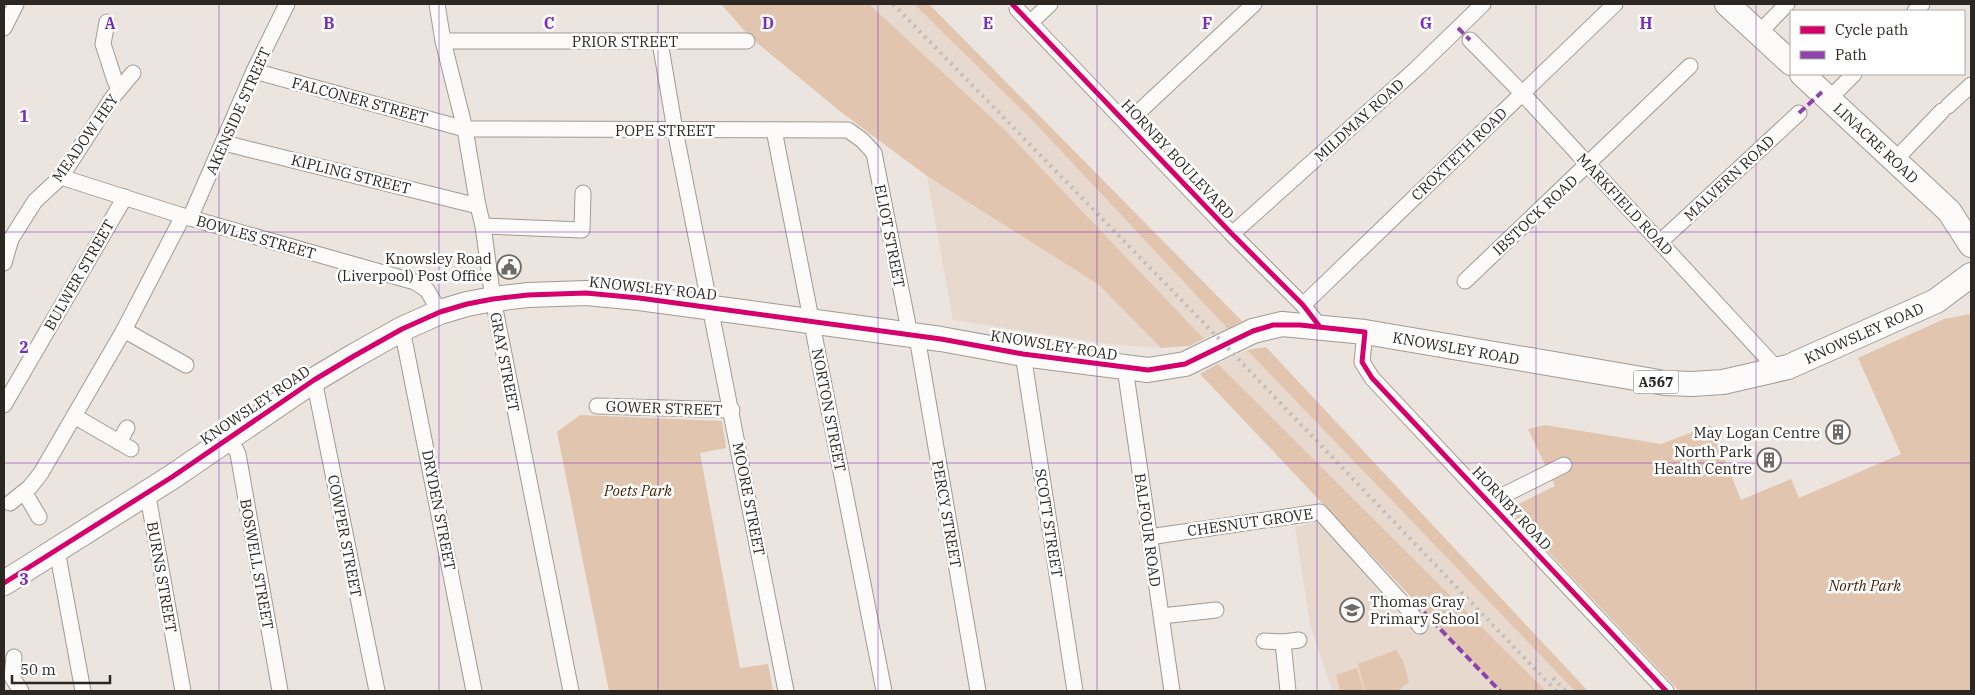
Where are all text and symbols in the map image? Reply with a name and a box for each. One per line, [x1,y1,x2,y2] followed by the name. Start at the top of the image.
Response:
[1790,10,1965,75] legend
[104,13,116,33] text: A
[323,13,335,33] text: B
[544,13,554,33] text: C
[762,13,774,33] text: D
[983,13,993,33] text: E
[1202,13,1212,33] text: F
[1420,13,1432,33] text: G
[1640,13,1653,33] text: H
[1835,20,1908,39] text: Cycle path
[572,32,678,51] street label: PRIOR STREET
[201,44,275,178] street label: AKENSIDE STREET
[1835,45,1867,64] text: Path
[290,73,430,127] street label: FALCONER STREET
[1310,75,1408,165] street label: MILDMAY ROAD
[48,90,123,186] street label: MEADOW HEY
[1117,95,1239,223] street label: HORNBY BOULEVARD
[1829,99,1923,187] street label: LINACRE ROAD
[1407,103,1511,205] street label: CROXTETH ROAD
[19,106,29,126] text: 1
[615,121,715,140] street label: POPE STREET
[1680,131,1778,225] street label: MALVERN ROAD
[1573,149,1677,259] street label: MARKFIELD ROAD
[289,150,413,198] street label: KIPLING STREET
[1489,171,1581,259] street label: IBSTOCK ROAD
[871,183,909,290] street label: ELIOT STREET
[194,211,318,263] street label: BOWLES STREET
[40,216,118,334] street label: BULWER STREET
[337,249,492,285] place label: Knowsley Road (Liverpool) Post Office
[496,254,522,280] public building icon: Knowsley Road (Liverpool) Post Office
[588,272,718,304] street label: KNOWSLEY ROAD
[1801,298,1927,368] street label: KNOWSLEY ROAD
[486,311,524,414] street label: GRAY STREET
[989,326,1119,364] street label: KNOWSLEY ROAD
[1391,327,1521,369] street label: KNOWSLEY ROAD
[19,337,29,357] text: 2
[808,347,850,473] street label: NORTON STREET
[196,361,314,449] street label: KNOWSLEY ROAD
[1634,371,1678,394] road number: A567
[605,396,723,420] street label: GOWER STREET
[1825,419,1851,445] building icon: May Logan Centre
[1693,423,1820,442] place label: May Logan Centre
[729,441,769,558] street label: MOORE STREET
[1654,442,1752,478] place label: North Park Health Centre
[1756,447,1782,473] building icon: North Park Health Centre
[418,448,460,572] street label: DRYDEN STREET
[928,459,966,570] street label: PERCY STREET
[1468,462,1556,554] street label: HORNBY ROAD
[1031,467,1067,579] street label: SCOTT STREET
[1131,472,1165,588] street label: BALFOUR ROAD
[324,473,366,599] street label: COWPER STREET
[603,481,672,500] park label: Poets Park
[236,497,278,631] street label: BOSWELL STREET
[1186,504,1314,540] street label: CHESNUT GROVE
[143,520,181,634] street label: BURNS STREET
[19,569,29,589] text: 3
[1828,576,1901,595] park label: North Park
[1370,592,1479,628] place label: Thomas Gray Primary School
[1339,597,1365,623] school or university icon: Thomas Gray Primary School
[12,652,110,684] scale bar
[20,660,56,679] text: 50 m

